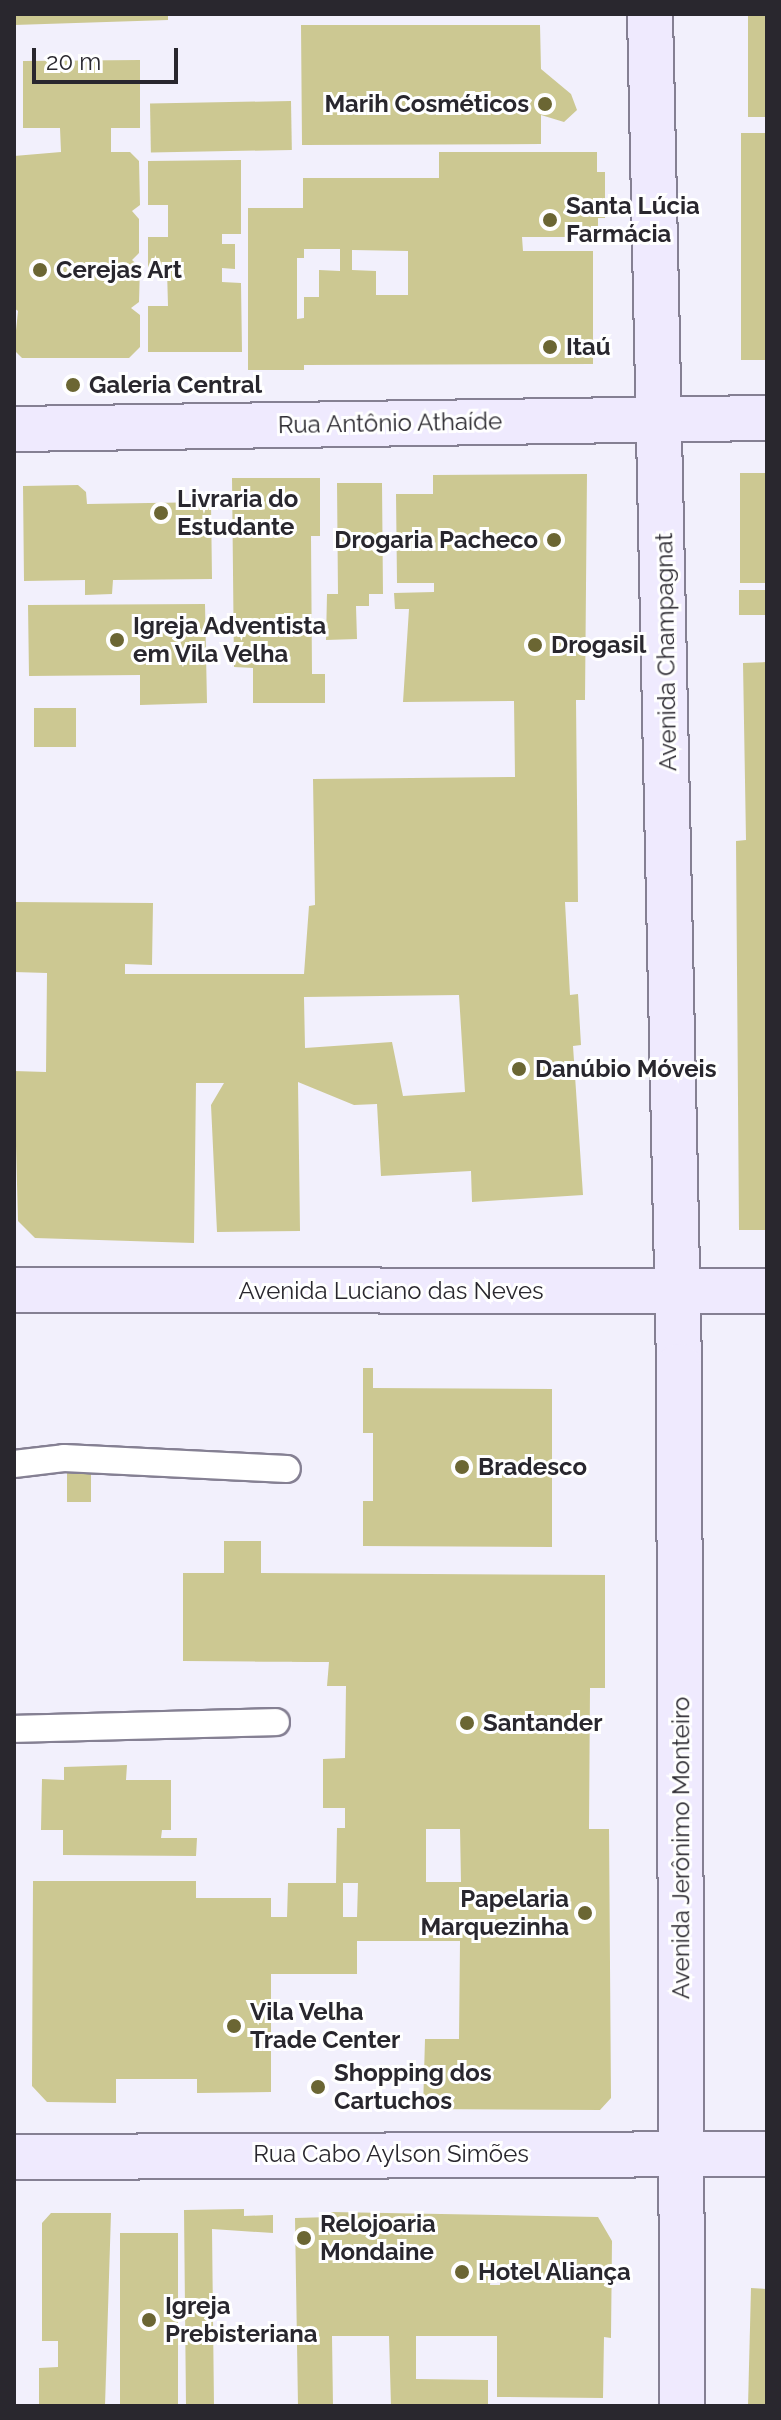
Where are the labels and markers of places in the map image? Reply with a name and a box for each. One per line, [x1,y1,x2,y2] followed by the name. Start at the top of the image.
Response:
[324,90,529,118] place label: Marih Cosméticos
[536,95,554,113] marker: Marih Cosméticos
[566,192,700,248] place label: Santa Lúcia Farmácia
[541,211,559,229] marker: Santa Lúcia Farmácia
[56,256,183,284] place label: Cerejas Art
[31,261,49,279] marker: Cerejas Art
[566,333,611,361] place label: Itaú
[541,338,559,356] marker: Itaú
[89,371,262,399] place label: Galeria Central
[64,376,82,394] marker: Galeria Central
[177,485,298,541] place label: Livraria do Estudante
[152,504,170,522] marker: Livraria do Estudante
[334,526,538,554] place label: Drogaria Pacheco
[545,531,563,549] marker: Drogaria Pacheco
[133,612,327,668] place label: Igreja Adventista em Vila Velha
[108,631,126,649] marker: Igreja Adventista em Vila Velha
[551,631,646,659] place label: Drogasil
[526,636,544,654] marker: Drogasil
[535,1055,717,1083] place label: Danúbio Móveis
[510,1060,528,1078] marker: Danúbio Móveis
[478,1453,587,1481] place label: Bradesco
[453,1458,471,1476] marker: Bradesco
[483,1709,602,1737] place label: Santander
[458,1714,476,1732] marker: Santander
[420,1885,569,1941] place label: Papelaria Marquezinha
[576,1904,594,1922] marker: Papelaria Marquezinha
[250,1998,400,2054] place label: Vila Velha Trade Center
[225,2017,243,2035] marker: Vila Velha Trade Center
[334,2059,492,2115] place label: Shopping dos Cartuchos
[309,2078,327,2096] marker: Shopping dos Cartuchos
[320,2210,436,2266] place label: Relojoaria Mondaine
[295,2229,313,2247] marker: Relojoaria Mondaine
[478,2258,632,2286] place label: Hotel Aliança
[453,2263,471,2281] marker: Hotel Aliança
[165,2292,317,2348] place label: Igreja Prebisteriana
[140,2311,158,2329] marker: Igreja Prebisteriana

